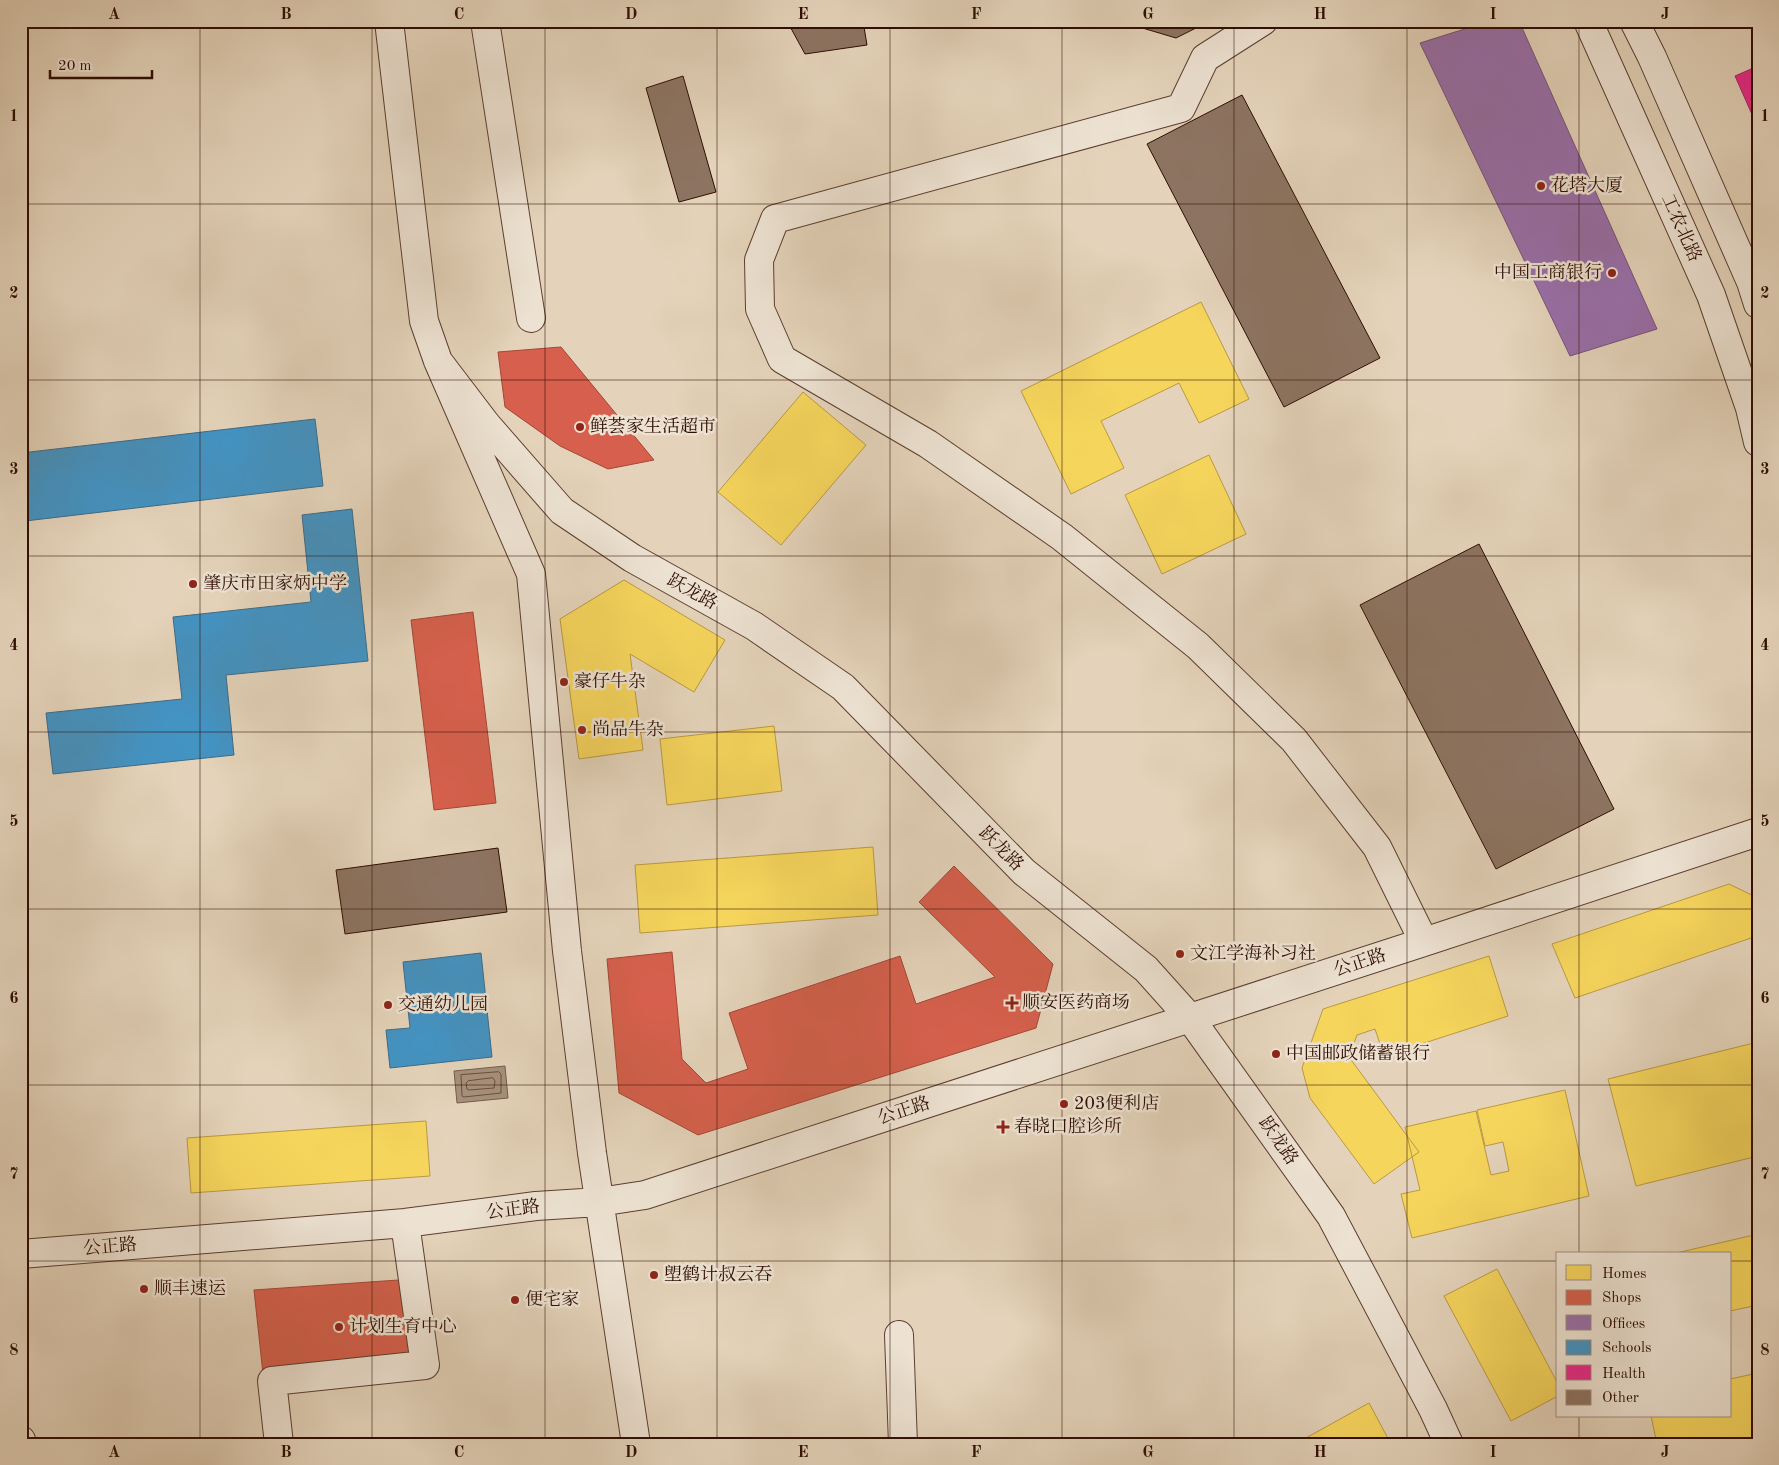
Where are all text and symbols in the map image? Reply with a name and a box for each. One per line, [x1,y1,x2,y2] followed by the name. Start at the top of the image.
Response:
[108,7,120,23] text: A
[280,7,292,23] text: B
[454,7,464,23] text: C
[625,7,637,23] text: D
[797,7,809,23] text: E
[971,7,982,23] text: F
[1142,7,1154,23] text: G
[1313,7,1327,23] text: H
[1489,7,1497,23] text: I
[1661,7,1670,23] text: J
[50,48,152,80] scale bar
[58,59,92,74] text: 20 m
[9,109,19,125] text: 1
[1760,109,1770,125] text: 1
[1551,175,1623,195] place label: 花塔大厦
[1535,180,1547,192] marker: 花塔大厦
[1658,191,1706,265] street label: 工农北路
[1494,262,1602,282] place label: 中国工商银行
[1606,267,1618,279] marker: 中国工商银行
[9,286,19,302] text: 2
[1760,286,1770,302] text: 2
[590,416,716,436] place label: 鲜荟家生活超市
[574,421,586,433] marker: 鲜荟家生活超市
[9,462,19,478] text: 3
[1760,462,1770,478] text: 3
[664,569,721,613] street label: 跃龙路
[203,573,347,593] place label: 肇庆市田家炳中学
[187,578,199,590] marker: 肇庆市田家炳中学
[9,638,19,654] text: 4
[1760,638,1770,654] text: 4
[574,671,646,691] place label: 豪仔牛杂
[558,676,570,688] marker: 豪仔牛杂
[592,719,664,739] place label: 尚品牛杂
[576,724,588,736] marker: 尚品牛杂
[9,814,19,830] text: 5
[1760,814,1770,830] text: 5
[976,822,1028,874] street label: 跃龙路
[1190,943,1316,963] place label: 文江学海补习社
[1331,944,1388,980] street label: 公正路
[1174,948,1186,960] marker: 文江学海补习社
[9,991,19,1007] text: 6
[1760,991,1770,1007] text: 6
[1022,992,1130,1012] place label: 顺安医药商场
[398,994,488,1014] place label: 交通幼儿园
[1006,997,1018,1009] marker: 顺安医药商场
[382,999,394,1011] marker: 交通幼儿园
[1286,1043,1430,1063] place label: 中国邮政储蓄银行
[1270,1048,1282,1060] marker: 中国邮政储蓄银行
[875,1092,932,1128] street label: 公正路
[1074,1093,1159,1113] place label: 203便利店
[1058,1098,1070,1110] marker: 203便利店
[1255,1113,1302,1168] street label: 跃龙路
[1014,1116,1122,1136] place label: 春晓口腔诊所
[996,1120,1010,1134] marker: 春晓口腔诊所
[9,1167,19,1183] text: 7
[1760,1167,1770,1183] text: 7
[485,1196,541,1222] street label: 公正路
[82,1234,138,1258] street label: 公正路
[1556,1252,1732,1418] legend
[664,1264,772,1284] place label: 塱鹤计叔云吞
[1602,1267,1647,1282] text: Homes
[648,1269,660,1281] marker: 塱鹤计叔云吞
[154,1278,226,1298] place label: 顺丰速运
[138,1283,150,1295] marker: 顺丰速运
[525,1289,579,1309] place label: 便宅家
[1602,1291,1641,1306] text: Shops
[509,1294,521,1306] marker: 便宅家
[349,1316,457,1336] place label: 计划生育中心
[1602,1317,1645,1332] text: Offices
[333,1321,345,1333] marker: 计划生育中心
[1602,1341,1651,1356] text: Schools
[9,1343,19,1359] text: 8
[1760,1343,1770,1359] text: 8
[1602,1367,1646,1382] text: Health
[1602,1391,1639,1406] text: Other
[108,1445,120,1461] text: A
[280,1445,292,1461] text: B
[454,1445,464,1461] text: C
[625,1445,637,1461] text: D
[797,1445,809,1461] text: E
[971,1445,982,1461] text: F
[1142,1445,1154,1461] text: G
[1313,1445,1327,1461] text: H
[1489,1445,1497,1461] text: I
[1661,1445,1670,1461] text: J

